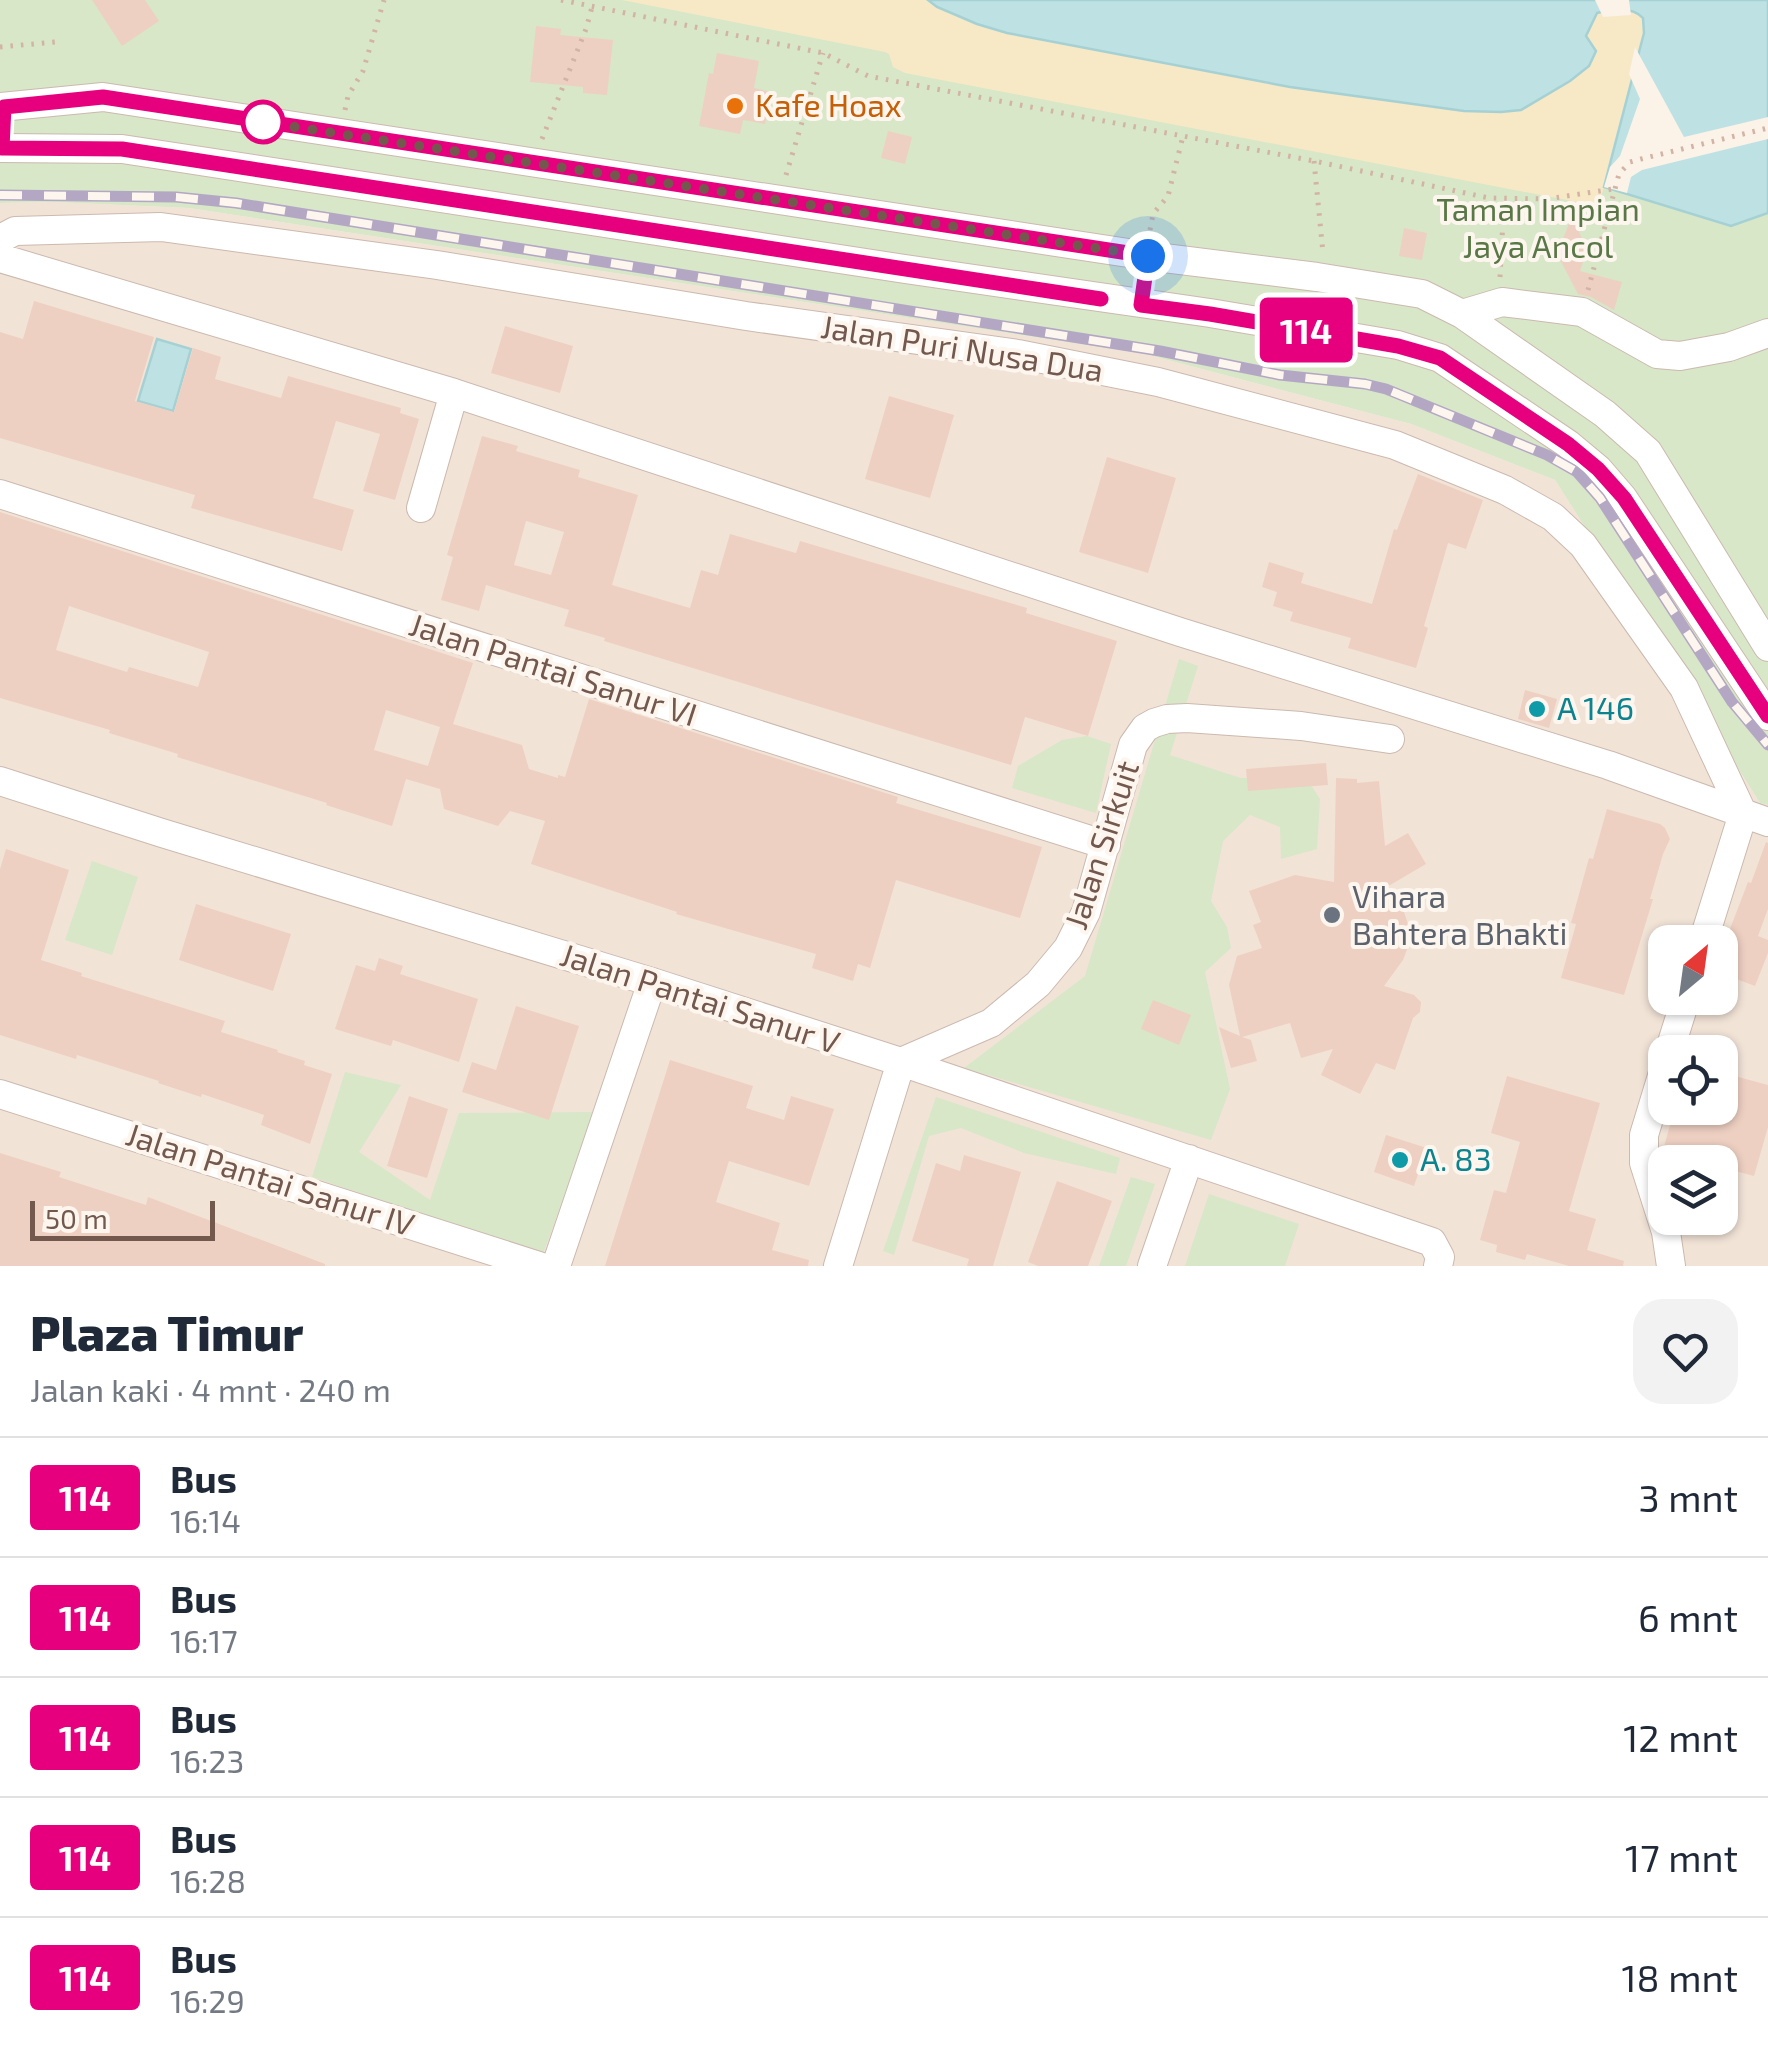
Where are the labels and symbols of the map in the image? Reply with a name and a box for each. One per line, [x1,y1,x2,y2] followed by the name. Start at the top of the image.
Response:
[755,85,902,123] place label: Kafe Hoax
[724,95,746,117] marker: Kafe Hoax
[242,101,284,143] unlabelled marker
[1436,189,1640,264] park label: Taman Impian Jaya Ancol
[1123,231,1173,281] your location
[1248,298,1364,362] line badge: 114
[819,306,1106,388] street label: Jalan Puri Nusa Dua
[405,604,702,732] street label: Jalan Pantai Sanur VI
[1557,688,1634,726] place label: A 146
[1526,698,1548,720] marker: A 146
[1055,755,1145,933] street label: Jalan Sirkuit
[1352,876,1567,951] place label: Vihara Bahtera Bhakti
[1321,904,1343,926] marker: Vihara Bahtera Bhakti
[1648,925,1738,1015] north arrow
[556,934,845,1060] street label: Jalan Pantai Sanur V
[122,1114,419,1243] street label: Jalan Pantai Sanur IV
[1420,1139,1492,1177] place label: A. 83
[1389,1149,1411,1171] marker: A. 83
[30,1196,215,1240] scale bar

